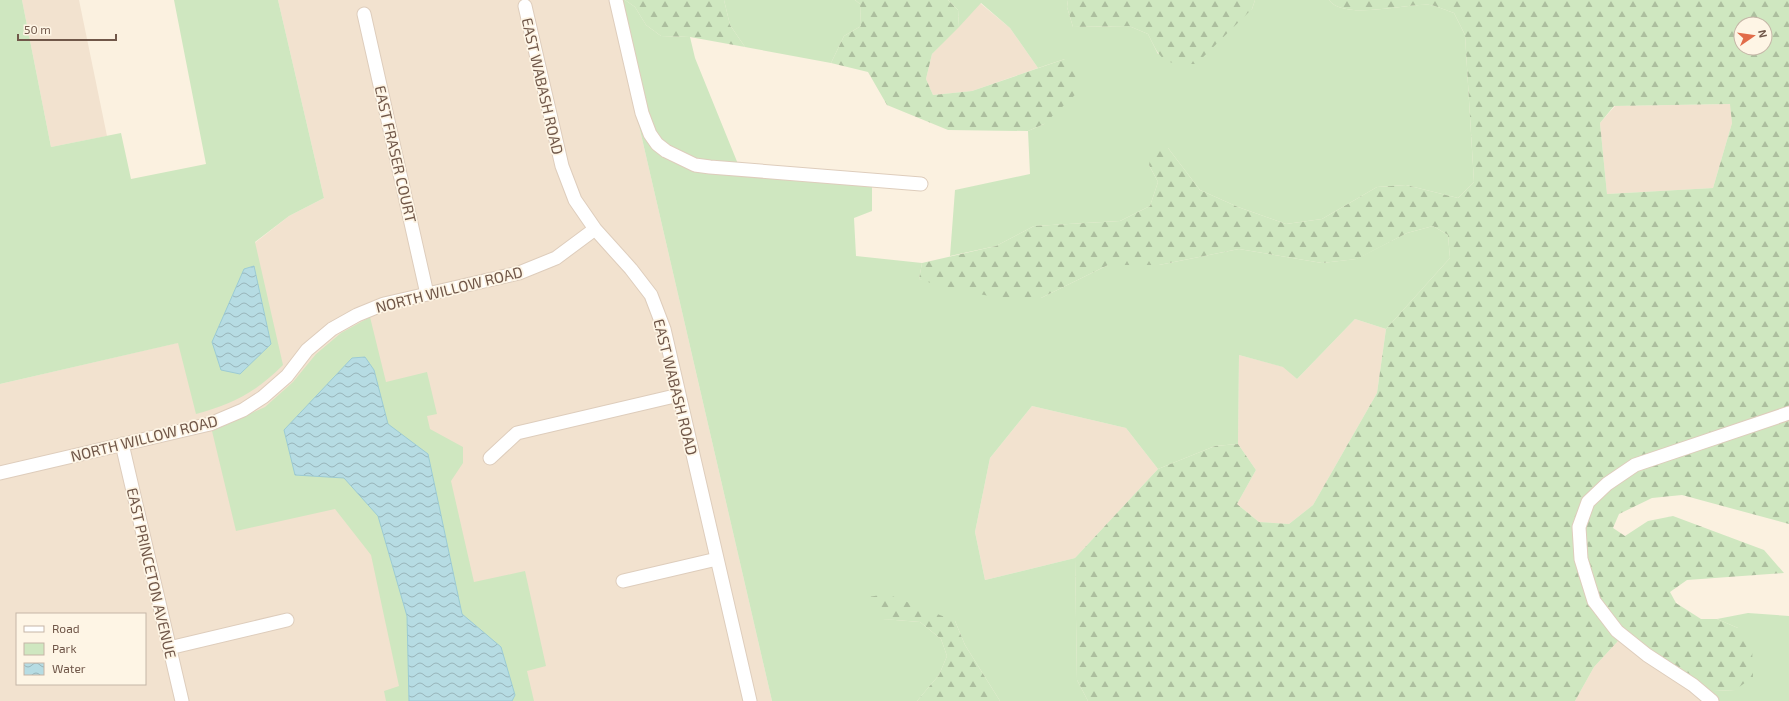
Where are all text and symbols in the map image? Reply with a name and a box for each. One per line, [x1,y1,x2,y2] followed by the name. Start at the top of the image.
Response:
[18,16,116,42] scale bar
[519,16,568,156] street label: EAST WABASH ROAD
[1733,16,1773,56] north arrow
[24,22,51,36] text: 50 m
[1756,28,1770,39] text: N
[371,84,421,225] street label: EAST FRASER COURT
[374,262,524,316] street label: NORTH WILLOW ROAD
[650,317,702,457] street label: EAST WABASH ROAD
[69,411,219,465] street label: NORTH WILLOW ROAD
[124,486,180,660] street label: EAST PRINCETON AVENUE
[16,613,146,685] legend
[52,621,80,635] text: Road
[52,641,77,655] text: Park
[52,661,86,675] text: Water

